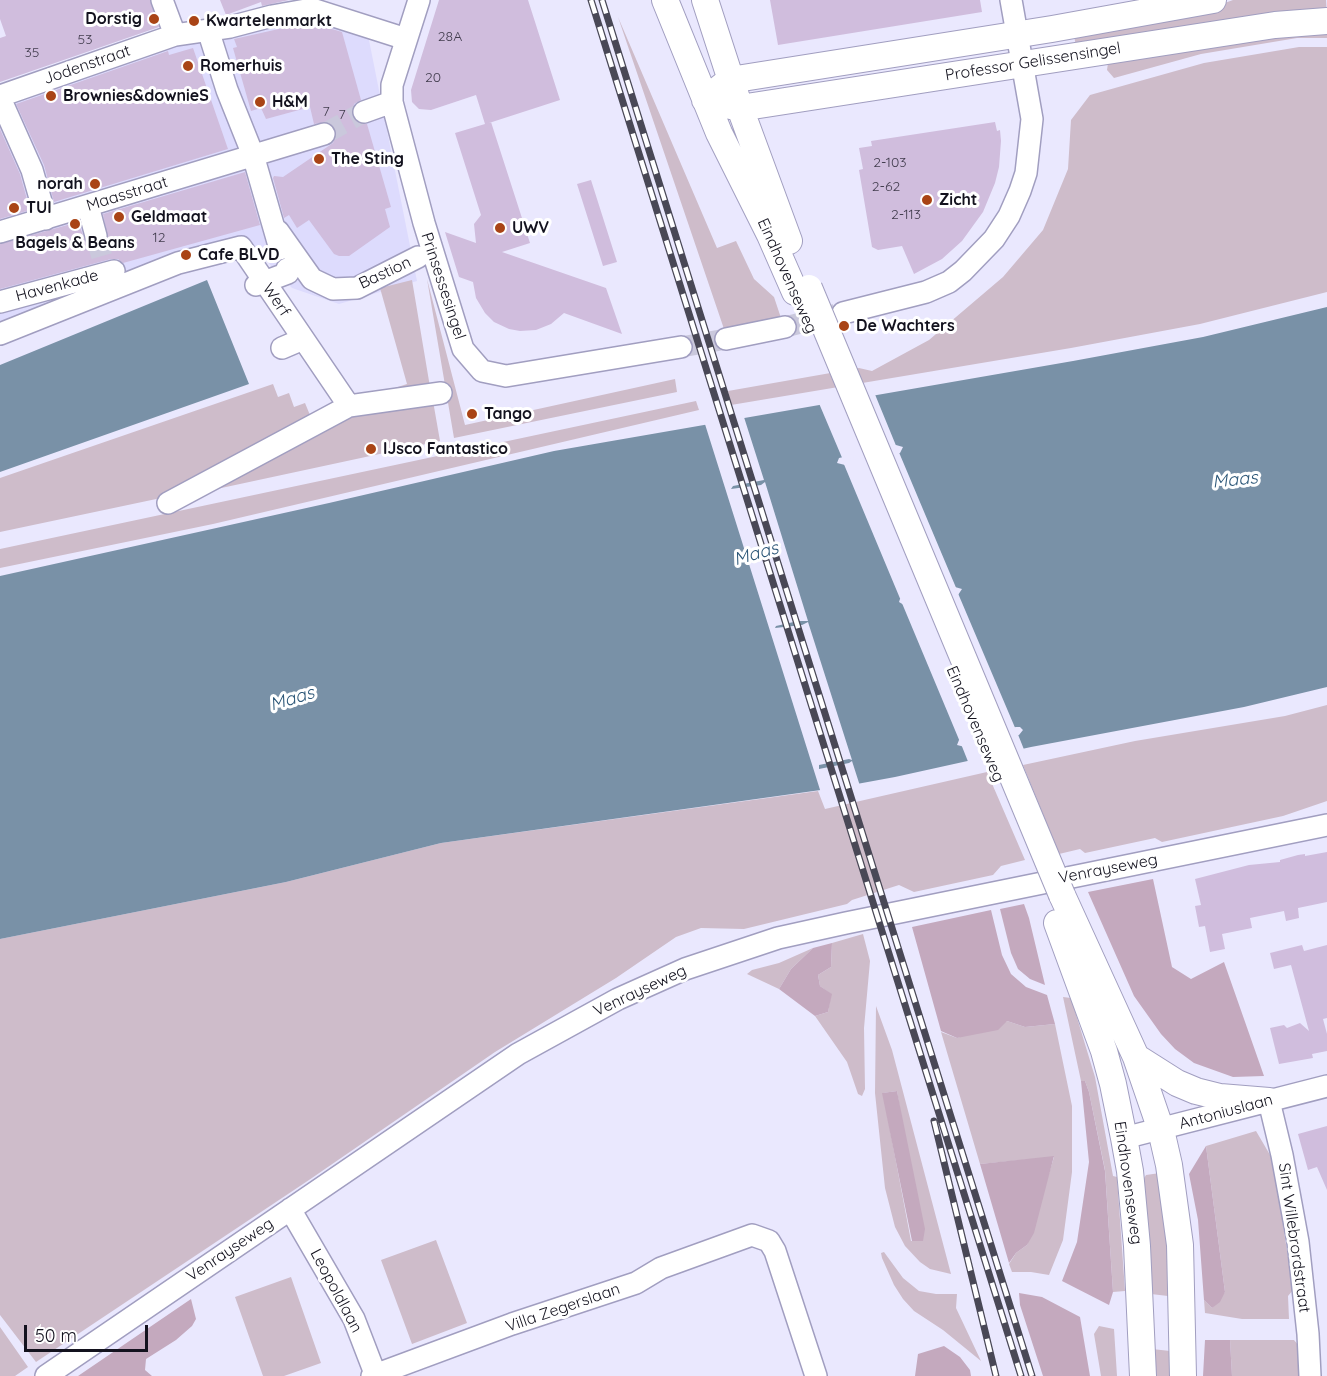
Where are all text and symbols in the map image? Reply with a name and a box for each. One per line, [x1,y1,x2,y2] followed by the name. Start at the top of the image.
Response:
[85,9,142,29] place label: Dorstig
[206,11,332,31] place label: Kwartelenmarkt
[147,12,161,26] marker: Dorstig
[187,14,201,28] marker: Kwartelenmarkt
[438,29,462,45] house number: 28A
[78,32,92,48] house number: 53
[944,39,1122,85] street label: Professor Gelissensingel
[41,41,133,89] street label: Jodenstraat
[25,45,39,61] house number: 35
[200,56,282,76] place label: Romerhuis
[181,59,195,73] marker: Romerhuis
[425,70,441,86] house number: 20
[63,86,209,106] place label: Brownies&downieS
[44,89,58,103] marker: Brownies&downieS
[272,92,308,112] place label: H&M
[253,95,267,109] marker: H&M
[322,104,330,120] house number: 7
[338,107,346,123] house number: 7
[331,149,404,169] place label: The Sting
[312,152,326,166] marker: The Sting
[873,155,907,171] house number: 2-103
[84,173,170,215] street label: Maasstraat
[37,174,83,194] place label: norah
[88,177,102,191] marker: norah
[872,179,900,195] house number: 2-62
[939,190,977,210] place label: Zicht
[920,193,934,207] marker: Zicht
[26,198,52,218] place label: TUI
[7,201,21,215] marker: TUI
[131,207,207,227] place label: Geldmaat
[891,207,921,223] house number: 2-113
[112,210,126,224] marker: Geldmaat
[753,215,821,337] street label: Eindhovenseweg
[68,217,82,231] marker: Bagels & Beans
[512,218,549,238] place label: UWV
[493,221,507,235] marker: UWV
[153,230,165,246] house number: 12
[417,230,469,342] street label: Prinsessesingel
[15,233,135,253] place label: Bagels & Beans
[198,245,279,265] place label: Cafe BLVD
[179,248,193,262] marker: Cafe BLVD
[356,253,414,293] street label: Bastion
[14,266,100,306] street label: Havenkade
[258,280,294,320] street label: Werf
[856,316,955,336] place label: De Wachters
[837,319,851,333] marker: De Wachters
[484,404,532,424] place label: Tango
[465,407,479,421] marker: Tango
[383,439,508,459] place label: IJsco Fantastico
[364,442,378,456] marker: IJsco Fantastico
[1211,467,1259,493] water label: Maas
[731,537,781,571] water label: Maas
[942,663,1008,785] street label: Eindhovenseweg
[267,682,317,716] water label: Maas
[1057,850,1159,888] street label: Venrayseweg
[590,961,690,1021] street label: Venrayseweg
[1177,1090,1275,1134] street label: Antoniuslaan
[1110,1120,1146,1246] street label: Eindhovenseweg
[1274,1162,1314,1314] street label: Sint Willebrordstraat
[183,1214,277,1286] street label: Venrayseweg
[306,1246,366,1336] street label: Leopoldlaan
[503,1279,623,1337] street label: Villa Zegerslaan
[27,1313,152,1351] scale bar
[35,1324,77,1347] text: 50 m

